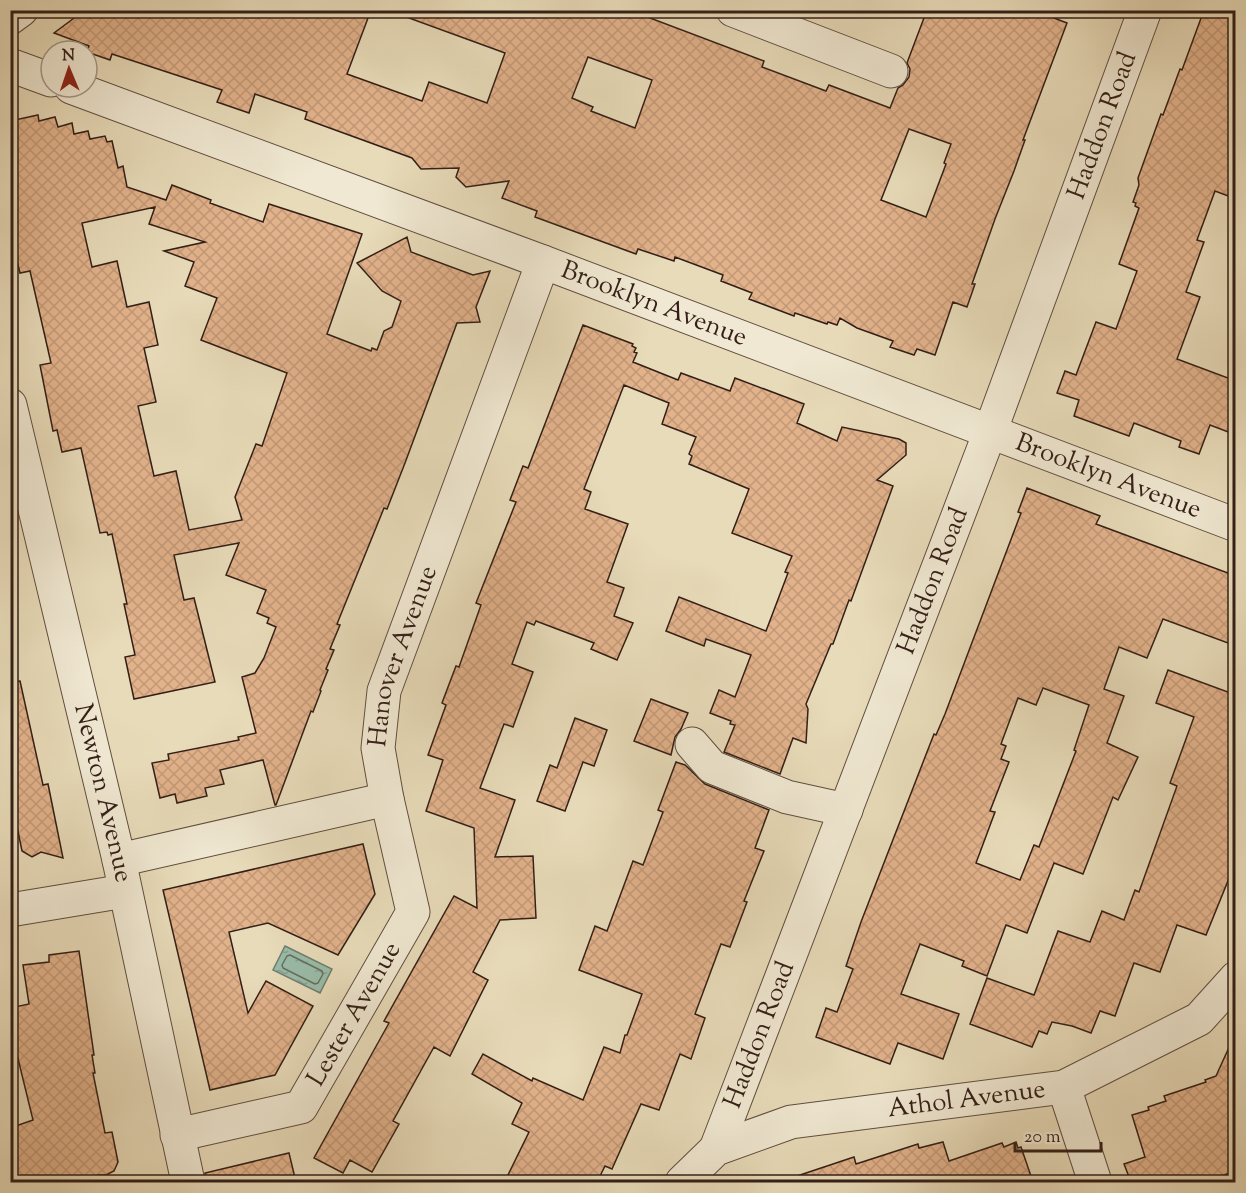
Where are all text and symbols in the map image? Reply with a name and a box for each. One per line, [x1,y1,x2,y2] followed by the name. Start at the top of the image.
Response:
[39,39,99,99] north arrow
[62,45,76,68] text: N
[1059,46,1147,205] street label: Haddon Road
[555,252,752,356] street label: Brooklyn Avenue
[1010,424,1207,529] street label: Brooklyn Avenue
[888,502,978,660] street label: Haddon Road
[360,561,447,749] street label: Hanover Avenue
[64,700,142,886] street label: Newton Avenue
[298,935,410,1093] street label: Lester Avenue
[715,956,805,1114] street label: Haddon Road
[885,1071,1047,1128] street label: Athol Avenue
[1015,1115,1100,1153] scale bar
[1024,1125,1061,1151] text: 20 m

